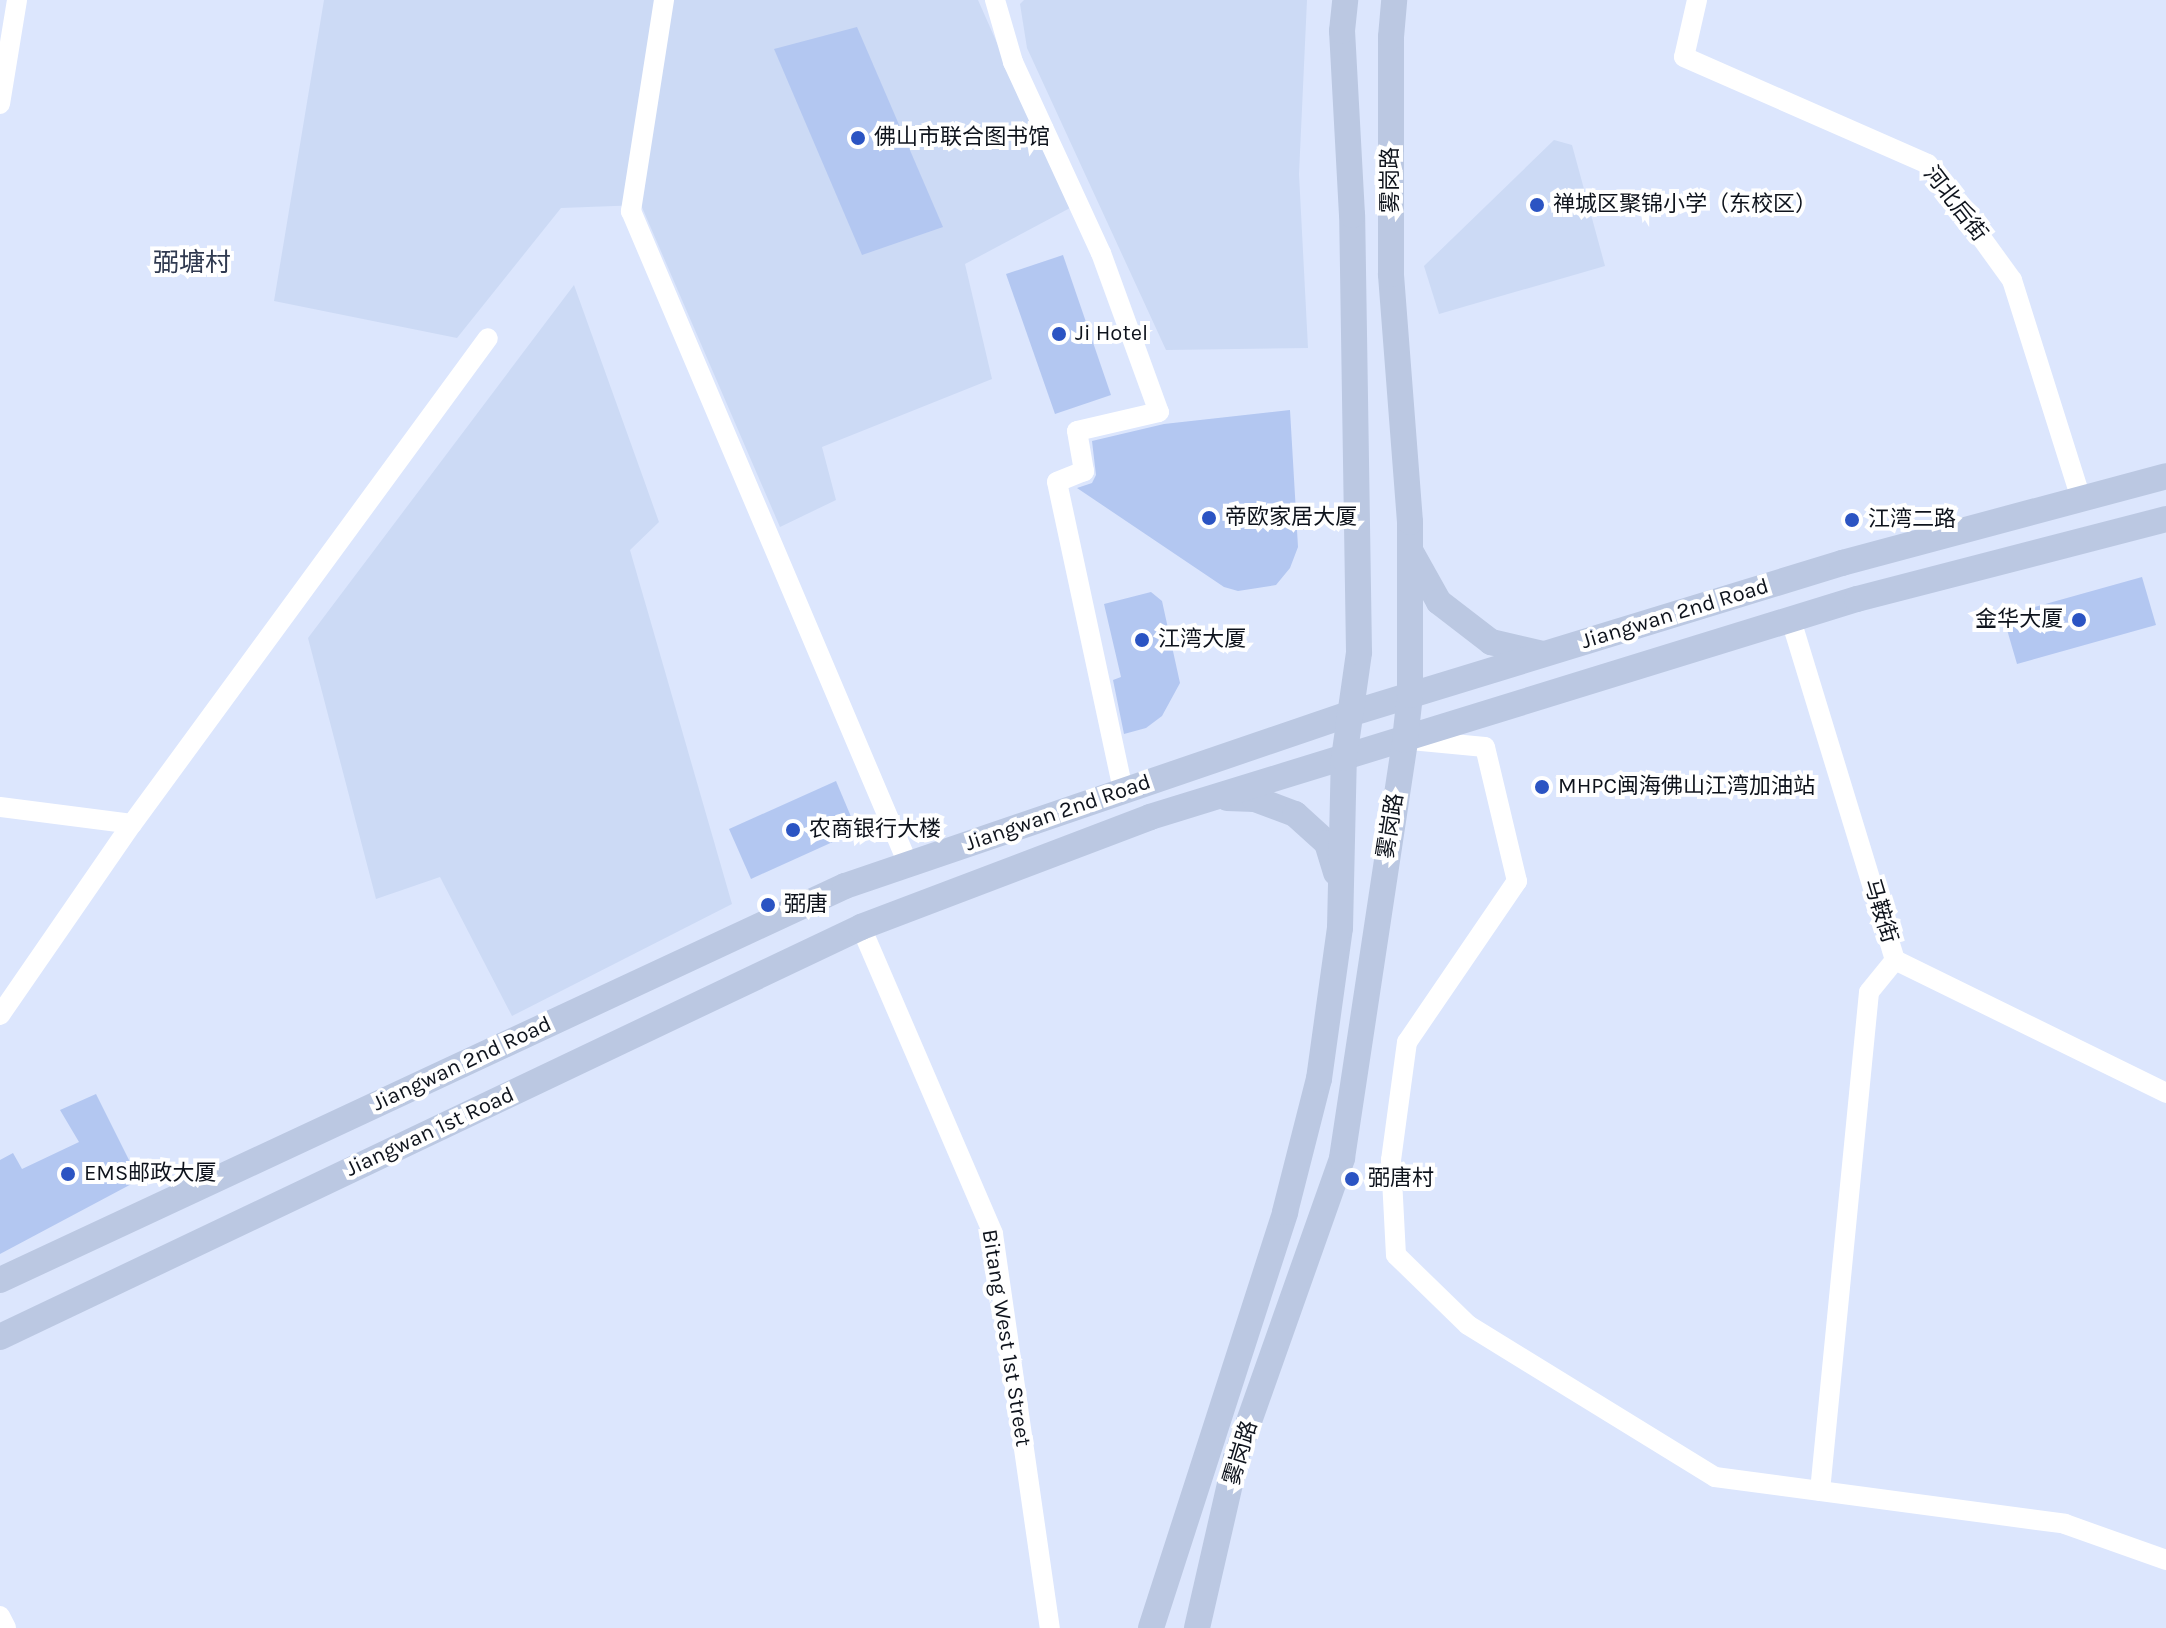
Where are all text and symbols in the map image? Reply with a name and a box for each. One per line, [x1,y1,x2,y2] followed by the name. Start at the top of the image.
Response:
[874,125,1050,151] place label: 佛山市联合图书馆
[849,129,867,147] marker: 佛山市联合图书馆
[1378,147,1404,213] street label: 雾岗路
[1918,161,1992,247] street label: 河北后街
[1553,192,1817,218] place label: 禅城区聚锦小学（东校区）
[1528,196,1546,214] marker: 禅城区聚锦小学（东校区）
[153,247,231,279] district label: 弼塘村
[1075,321,1148,347] place label: Ji Hotel
[1050,325,1068,343] marker: Ji Hotel
[1225,505,1357,531] place label: 帝欧家居大厦
[1868,507,1956,533] place label: 江湾二路
[1200,509,1218,527] marker: 帝欧家居大厦
[1843,511,1861,529] marker: 江湾二路
[1578,573,1772,655] street label: Jiangwan 2nd Road
[1975,607,2063,633] place label: 金华大厦
[2070,611,2088,629] marker: 金华大厦
[1158,627,1246,653] place label: 江湾大厦
[1133,631,1151,649] marker: 江湾大厦
[962,769,1154,857] street label: Jiangwan 2nd Road
[1558,774,1815,800] place label: MHPC闽海佛山江湾加油站
[1533,778,1551,796] marker: MHPC闽海佛山江湾加油站
[1373,791,1409,861] street label: 雾岗路
[809,817,941,843] place label: 农商银行大楼
[784,821,802,839] marker: 农商银行大楼
[1858,876,1902,946] street label: 马鞍街
[784,892,828,918] place label: 弼唐
[759,896,777,914] marker: 弼唐
[368,1011,556,1117] street label: Jiangwan 2nd Road
[342,1081,518,1183] street label: Jiangwan 1st Road
[84,1161,216,1187] place label: EMS邮政大厦
[59,1165,77,1183] marker: EMS邮政大厦
[1368,1166,1434,1192] place label: 弼唐村
[1343,1170,1361,1188] marker: 弼唐村
[976,1228,1036,1448] street label: Bitang West 1st Street
[1219,1418,1263,1488] street label: 雾岗路

